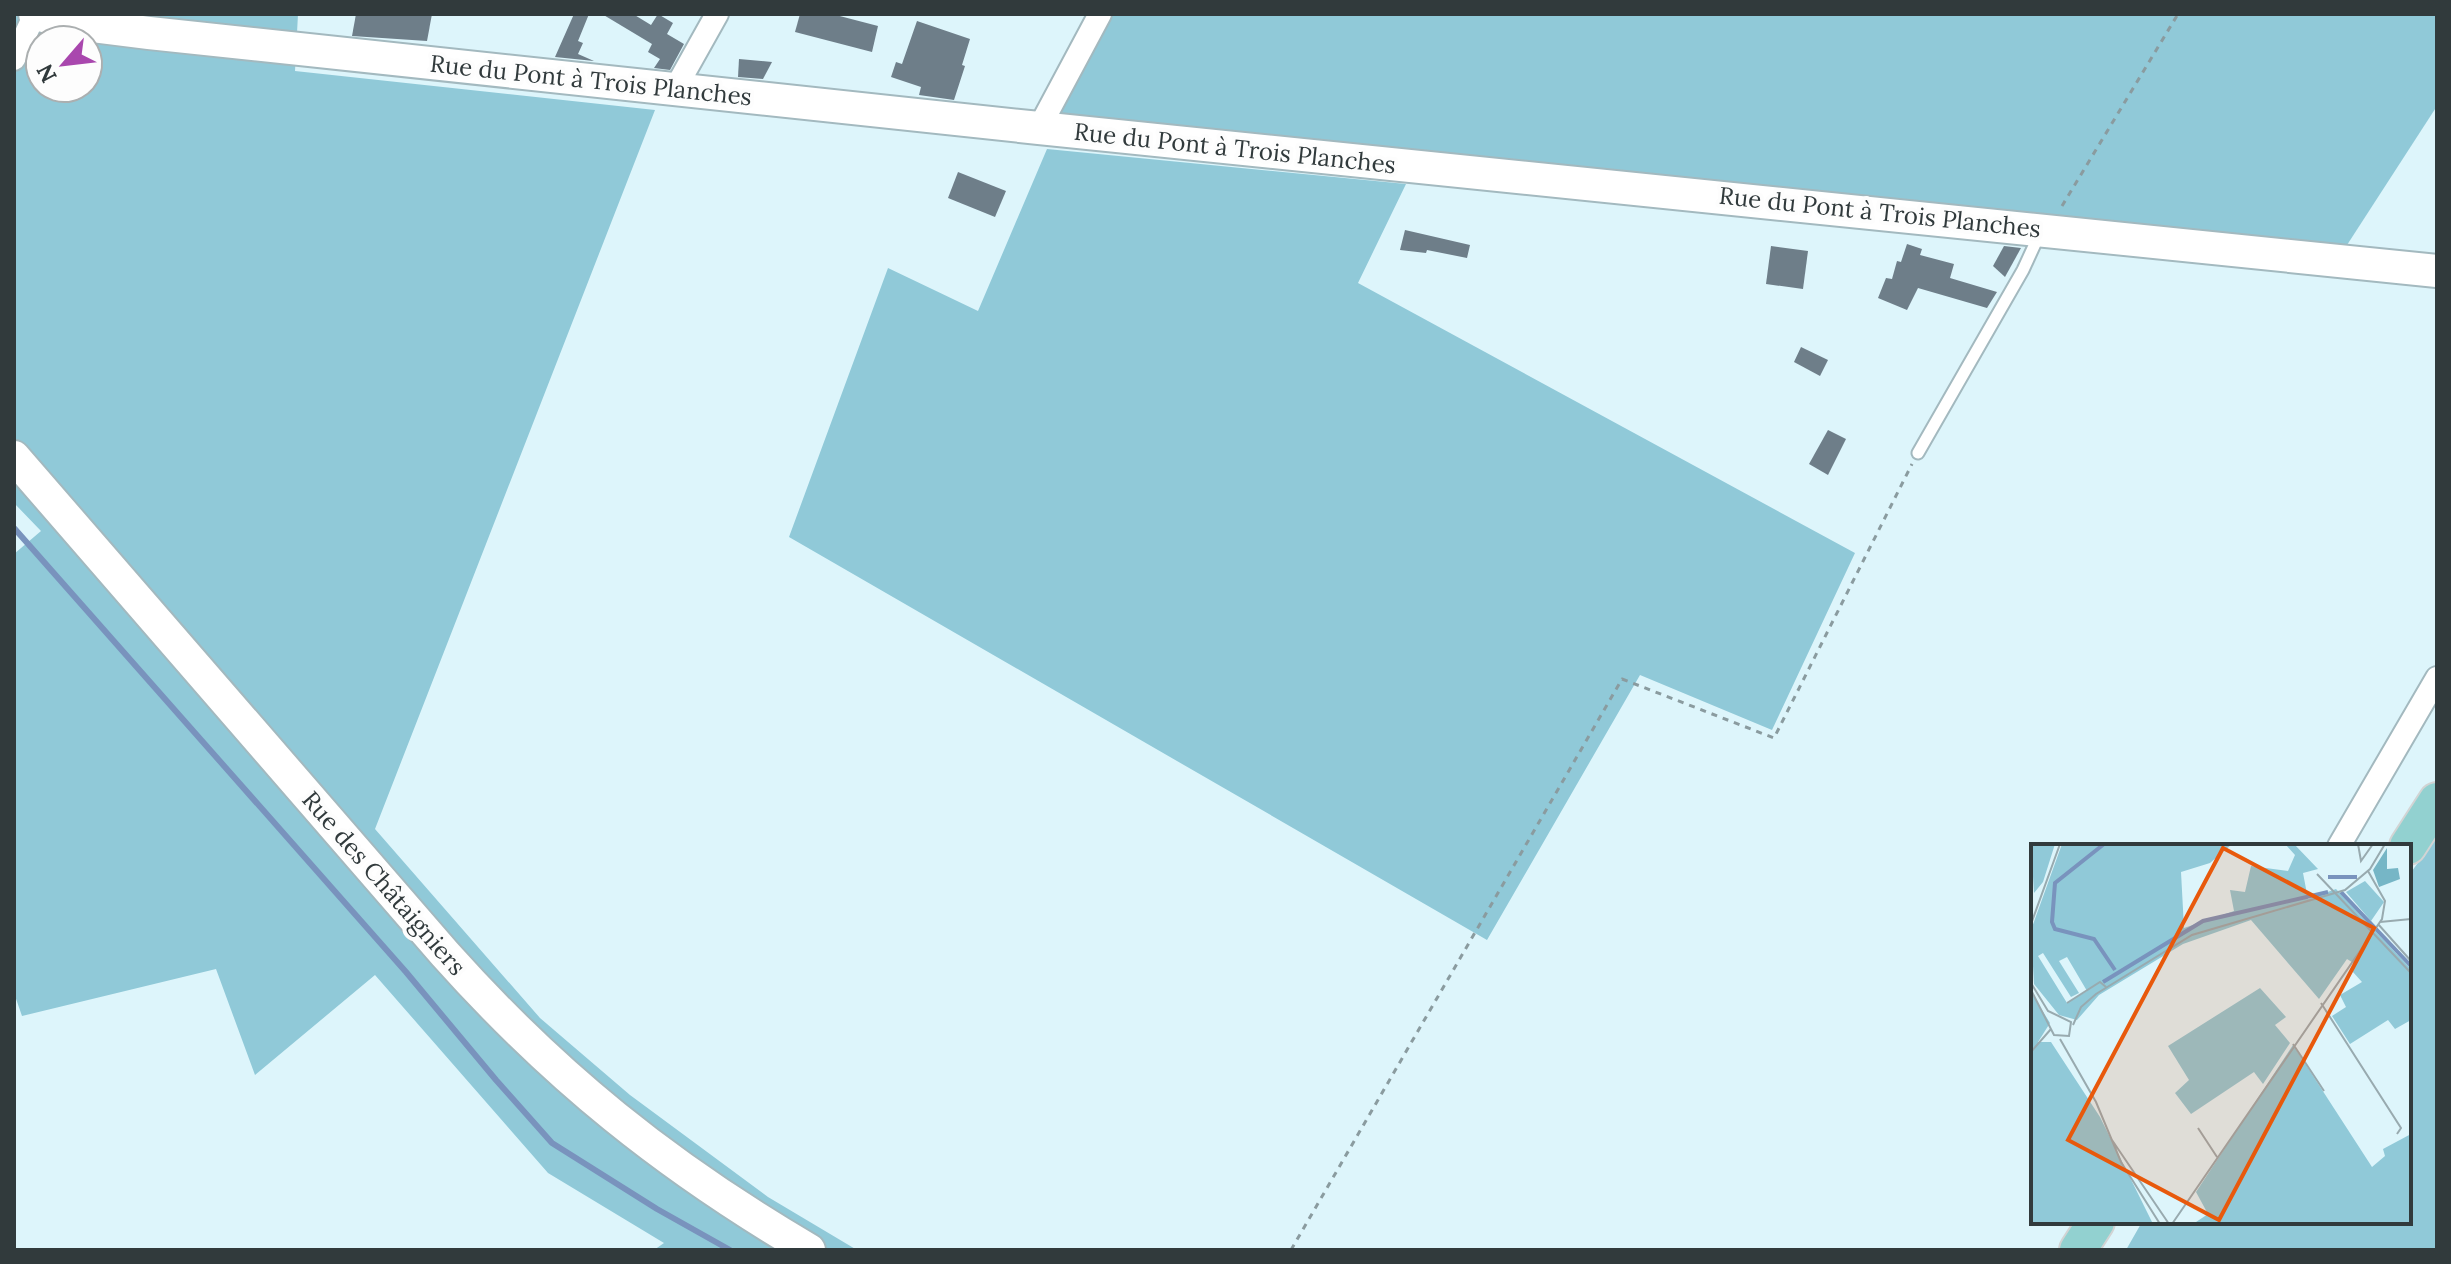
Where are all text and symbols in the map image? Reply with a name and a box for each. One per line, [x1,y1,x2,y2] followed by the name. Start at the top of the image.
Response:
[24,24,104,104] north arrow
[429,48,753,112] street label: Rue du Pont à Trois Planches
[30,59,63,87] text: N
[1073,116,1397,180] street label: Rue du Pont à Trois Planches
[1718,180,2042,244] street label: Rue du Pont à Trois Planches
[295,784,473,982] street label: Rue des Châtaigniers
[2031,844,2411,1224] inset map

